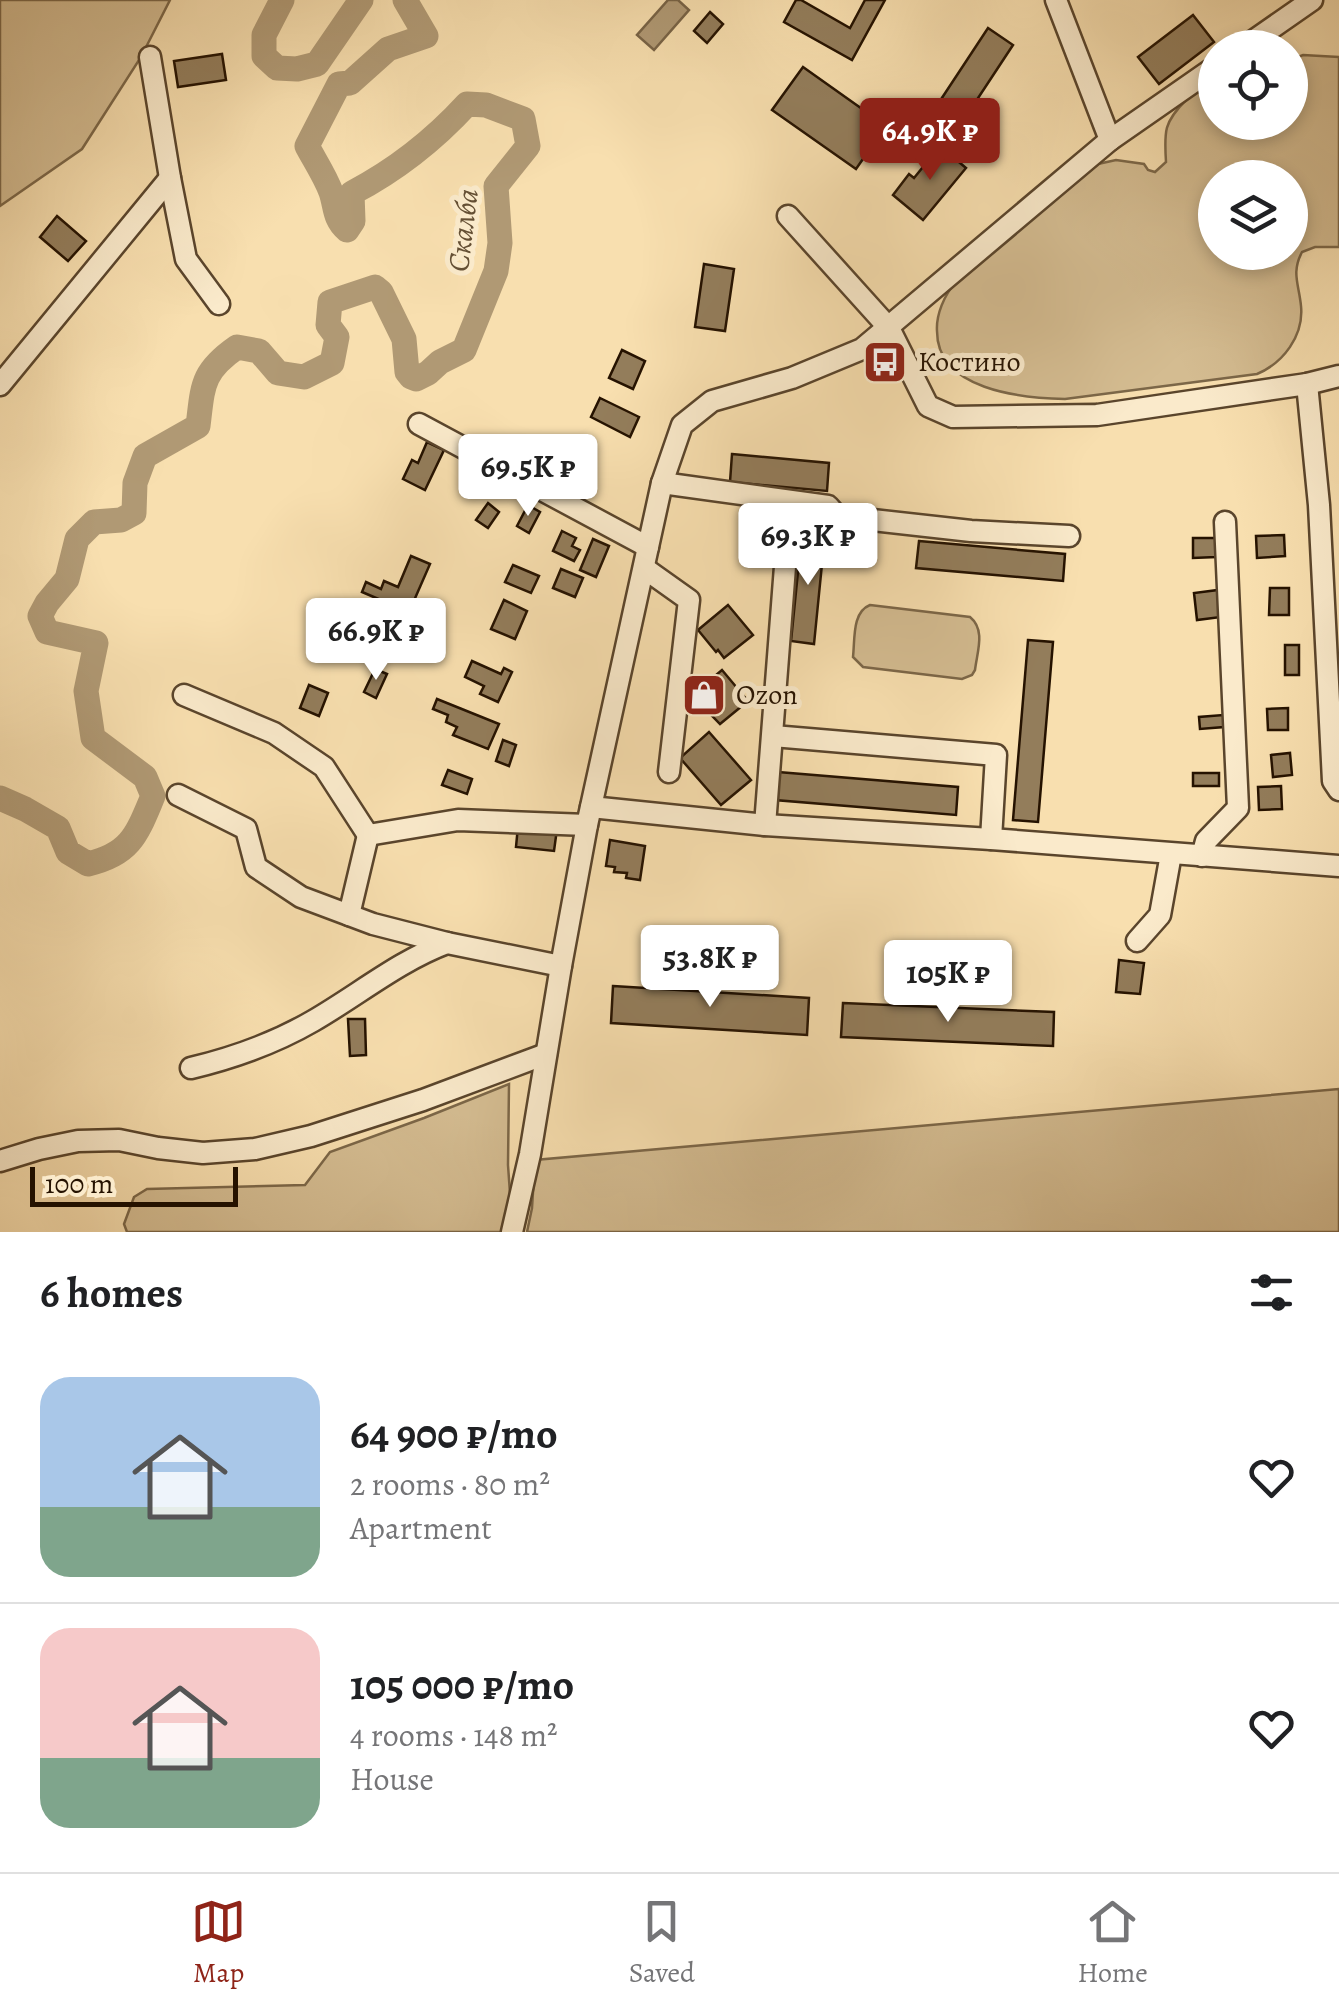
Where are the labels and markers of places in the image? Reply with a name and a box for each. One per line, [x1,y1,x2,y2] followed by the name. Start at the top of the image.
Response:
[838,98,1022,183] pin: 64.9K ₽
[862,339,908,385] bus stop icon: Костино
[918,343,1021,381] place label: Костино
[436,434,620,519] pin: 69.5K ₽
[716,503,900,588] pin: 69.3K ₽
[284,598,468,683] pin: 66.9K ₽
[681,672,727,718] shop icon: Ozon
[736,676,798,714] place label: Ozon
[618,925,802,1010] pin: 53.8K ₽
[867,940,1029,1025] pin: 105K ₽

